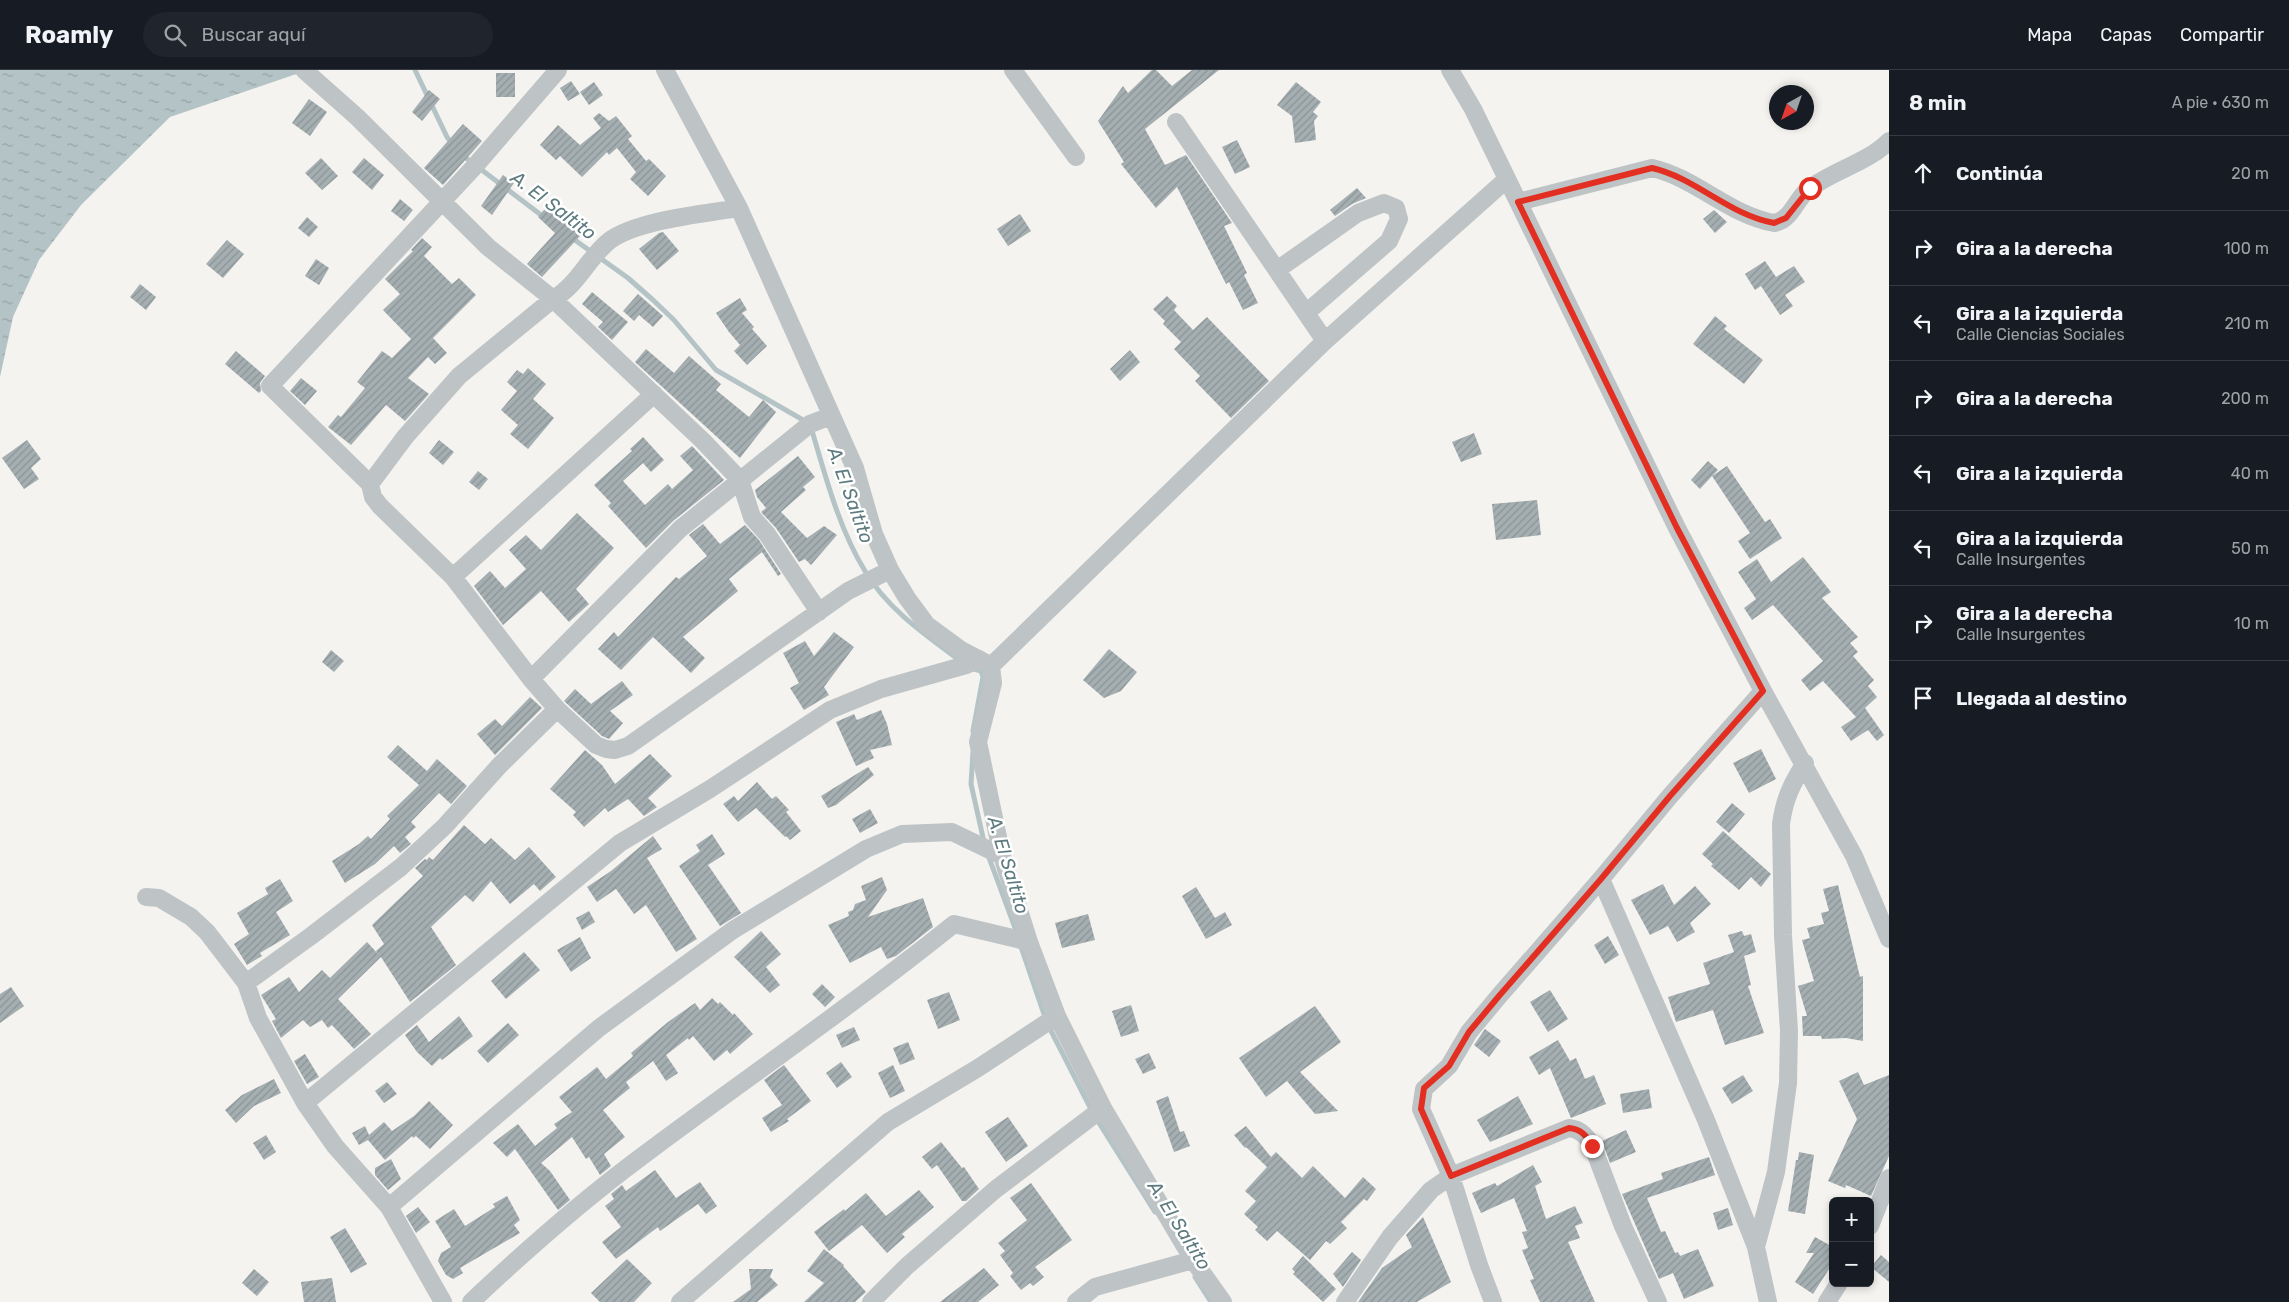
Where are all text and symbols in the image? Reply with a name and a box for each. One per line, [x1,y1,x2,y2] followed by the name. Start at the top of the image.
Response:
[143,12,493,57] search box
[25,21,113,49] text: Roamly
[161,21,189,49] icon: search
[201,23,306,46] text: Buscar aquí
[2027,24,2072,46] text: Mapa
[2100,24,2152,46] text: Capas
[2180,24,2264,46] text: Compartir
[1769,85,1814,130] north arrow
[1909,90,1966,115] text: 8 min
[2172,93,2269,112] text: A pie · 630 m
[1909,159,1937,187] icon: ahead
[1956,162,2043,185] text: Continúa
[2231,164,2269,183] text: 20 m
[506,165,601,245] water label: A. El Saltito
[1799,177,1822,200] route start
[1909,234,1937,262] icon: right
[1956,237,2113,260] text: Gira a la derecha
[2224,239,2269,258] text: 100 m
[1956,302,2123,325] text: Gira a la izquierda
[1909,309,1937,337] icon: left
[2224,314,2269,333] text: 210 m
[1956,325,2125,344] text: Calle Ciencias Sociales
[1909,384,1937,412] icon: right
[1956,387,2113,410] text: Gira a la derecha
[2221,389,2269,408] text: 200 m
[822,443,879,547] water label: A. El Saltito
[1909,459,1937,487] icon: left
[1956,462,2123,485] text: Gira a la izquierda
[2231,464,2269,483] text: 40 m
[1956,527,2123,550] text: Gira a la izquierda
[1909,534,1937,562] icon: left
[2231,539,2269,558] text: 50 m
[1956,550,2085,569] text: Calle Insurgentes
[1956,602,2113,625] text: Gira a la derecha
[1909,609,1937,637] icon: right
[2234,614,2269,633] text: 10 m
[1956,625,2085,644] text: Calle Insurgentes
[1909,684,1937,712] icon: arrive
[1956,687,2127,710] text: Llegada al destino
[983,813,1034,917] water label: A. El Saltito
[1581,1135,1604,1158] route end
[1143,1176,1216,1274] water label: A. El Saltito
[1829,1197,1874,1287] map controls
[1829,1197,1874,1242] button: +
[1829,1242,1874,1287] button: −

